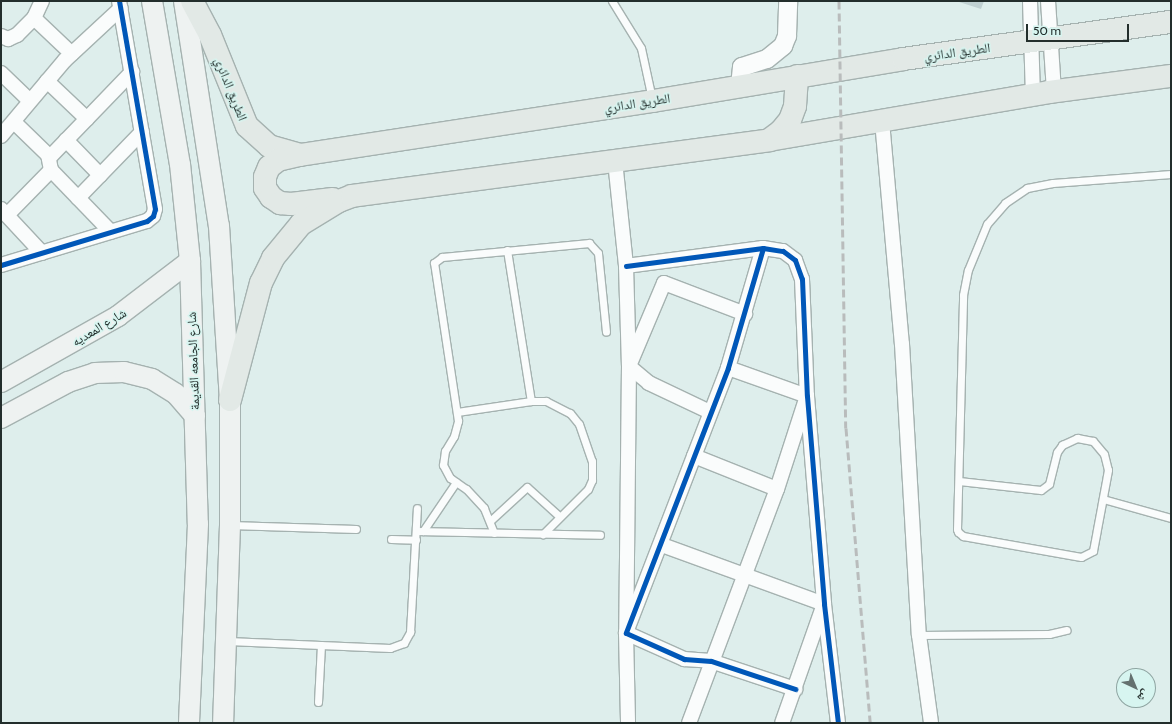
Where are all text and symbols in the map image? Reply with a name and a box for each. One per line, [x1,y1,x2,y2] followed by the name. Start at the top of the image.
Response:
[1028,16,1131,42] scale bar
[1033,23,1061,38] text: 50 m
[923,40,991,64] street label: الطريق الدائري
[211,55,251,123] street label: الطريق الدائري
[603,90,671,116] street label: الطريق الدائري
[69,305,129,349] street label: شارع المعديه
[183,312,203,410] street label: شارع الجامعه القديمة
[1116,668,1156,708] north arrow
[1135,687,1153,705] text: ش

